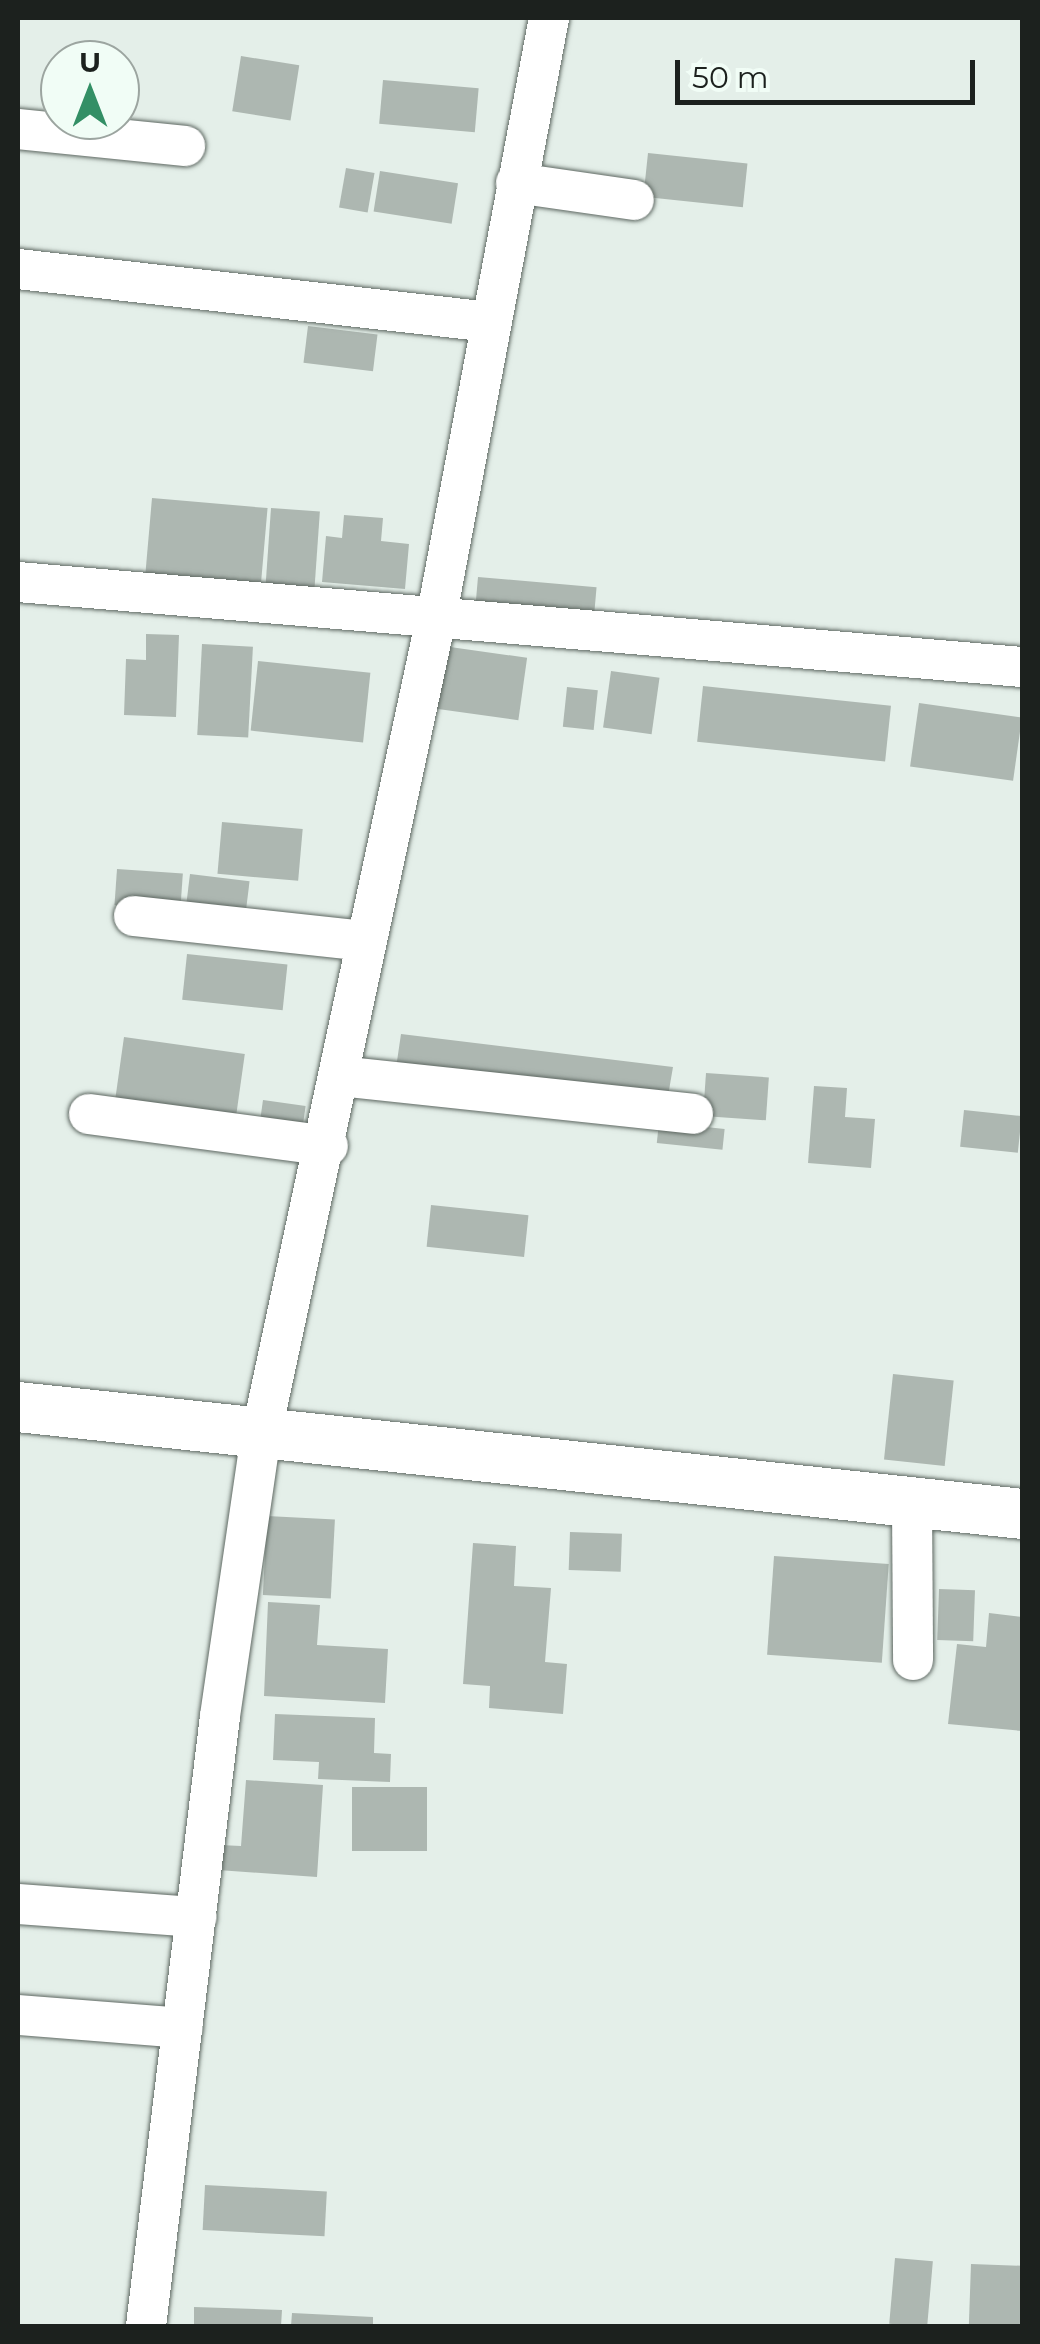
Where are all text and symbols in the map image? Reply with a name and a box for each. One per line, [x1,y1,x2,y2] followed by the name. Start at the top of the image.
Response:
[40,40,140,140] north arrow
[680,40,980,102] scale bar
[79,45,101,79] text: U
[692,59,769,96] text: 50 m

